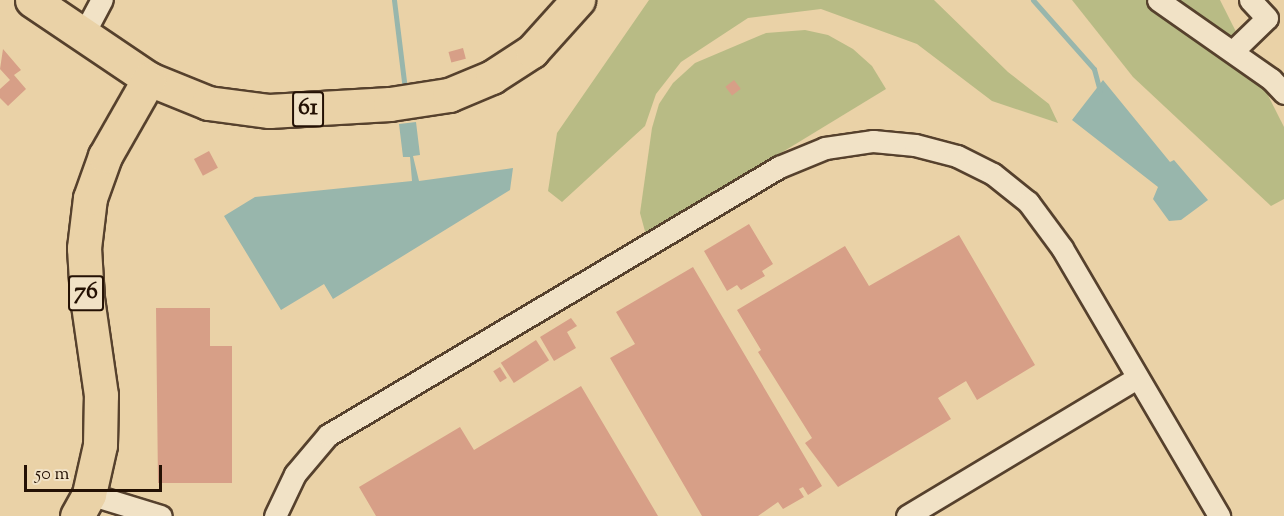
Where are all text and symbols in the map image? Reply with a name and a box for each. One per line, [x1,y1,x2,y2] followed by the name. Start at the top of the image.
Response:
[292,88,324,130] road number: 61
[68,272,104,314] road number: 76
[27,453,165,491] scale bar
[35,462,69,488] text: 50 m

